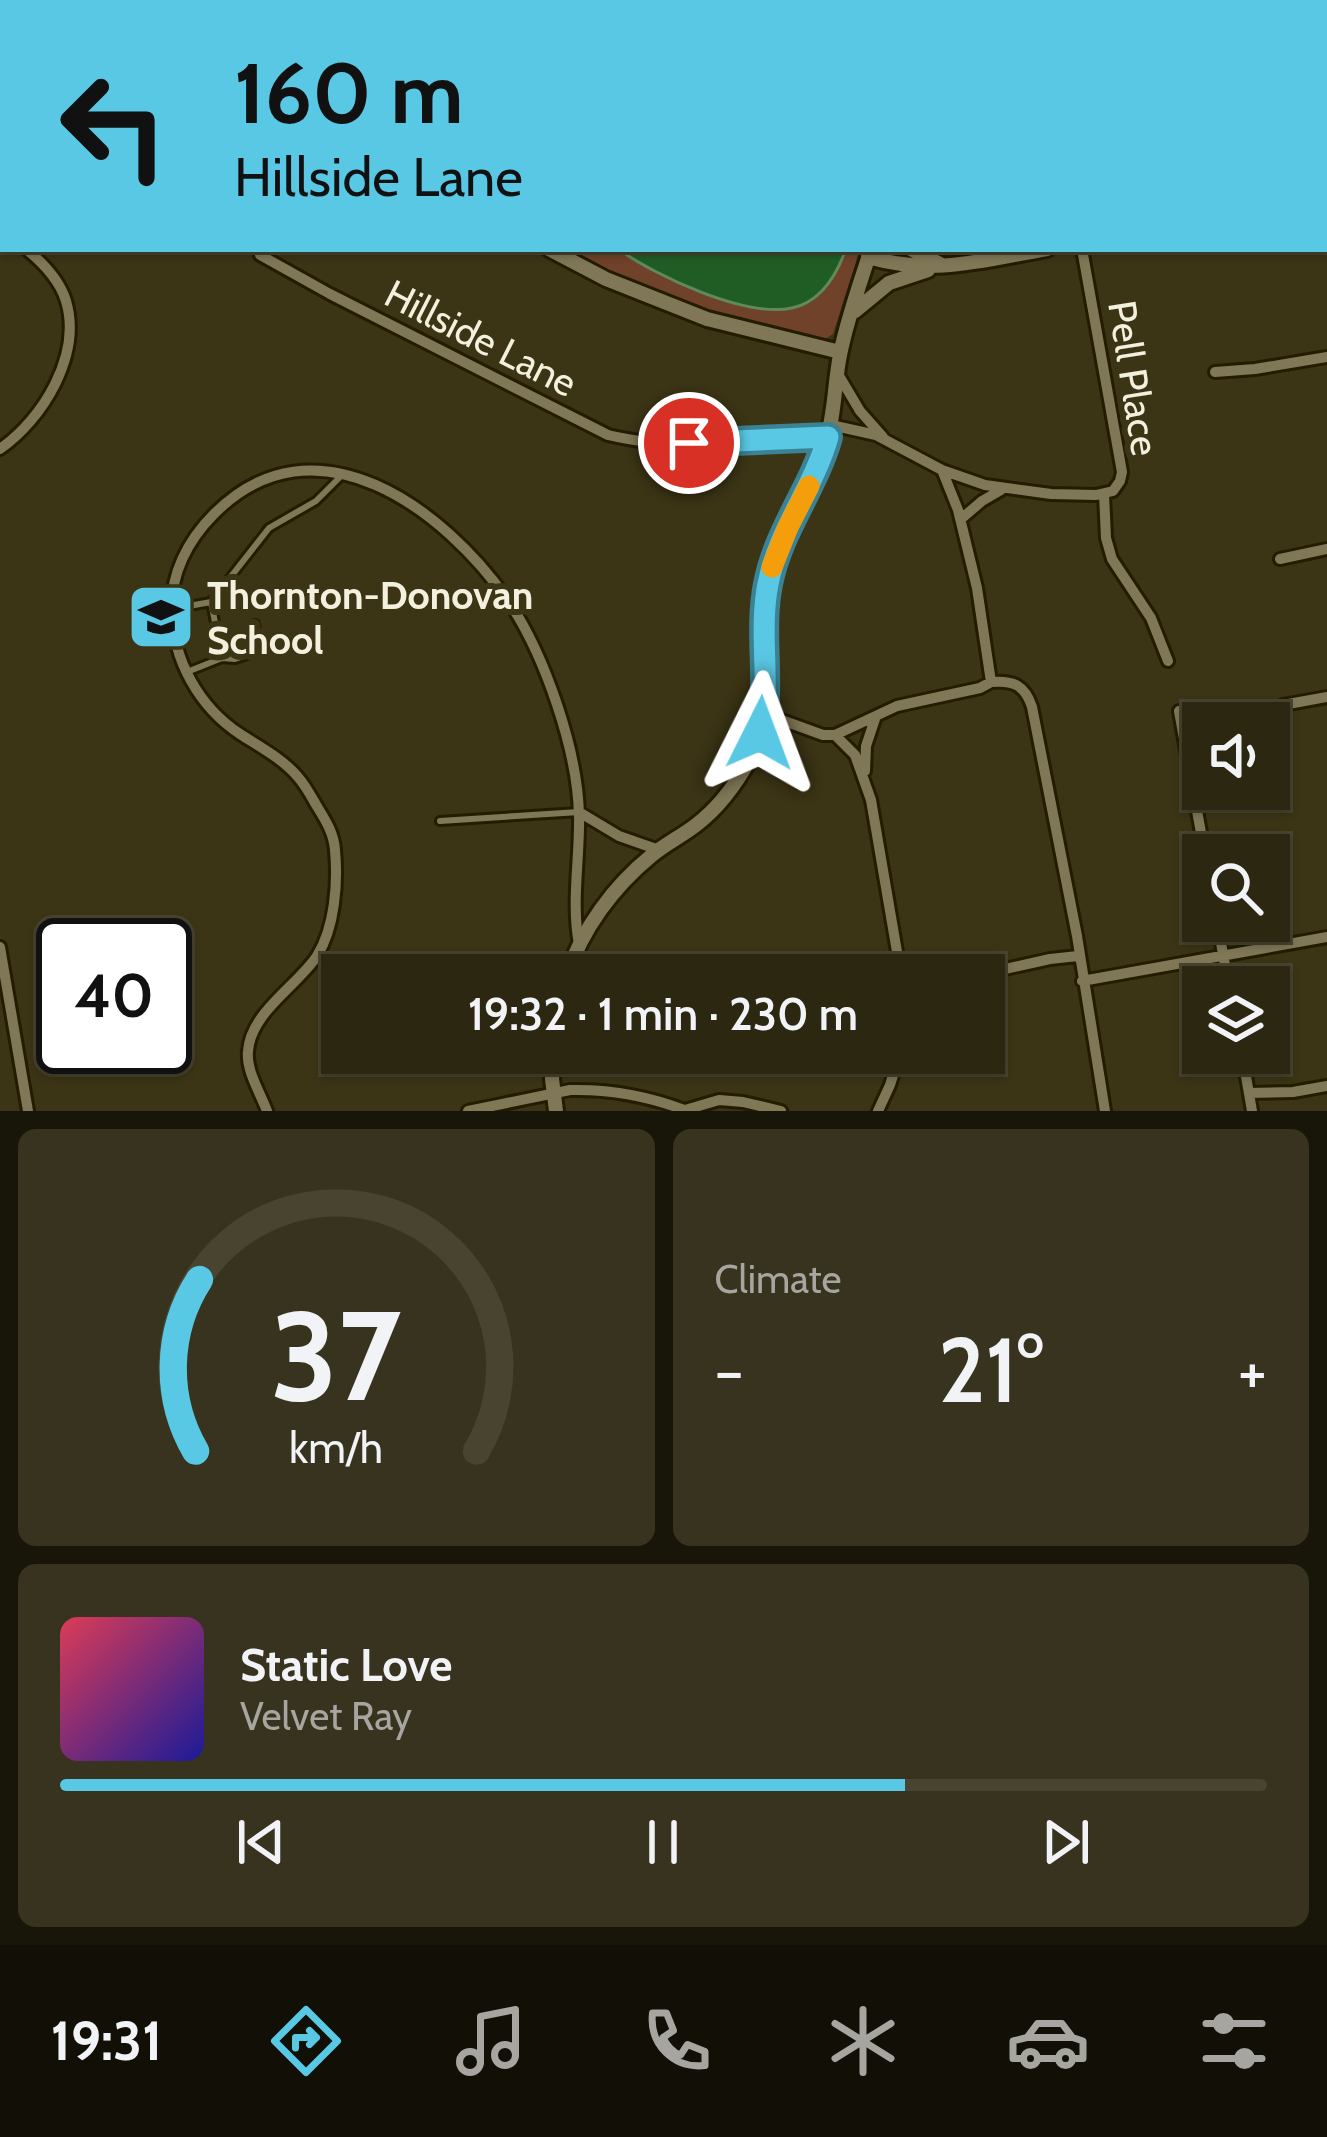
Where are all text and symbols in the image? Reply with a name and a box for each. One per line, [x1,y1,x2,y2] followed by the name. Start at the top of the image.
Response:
[234,42,463,144] text: 160 m
[36,48,192,204] icon: left
[234,144,523,210] text: Hillside Lane
[377,269,585,407] street label: Hillside Lane
[1098,297,1170,459] street label: Pell Place
[638,392,740,494] pin
[656,410,722,476] icon: arrive
[207,571,533,664] place label: Thornton-Donovan School
[126,582,196,652] school or university icon: Thornton-Donovan School
[697,670,823,796] position arrow
[1182,702,1290,1074] map controls
[1182,702,1290,810] button: sound
[1182,834,1290,942] button: search
[36,918,192,1074] speed limit sign: 40
[1182,966,1290,1074] button: layers
[468,987,858,1041] text: 19:32 · 1 min · 230 m
[715,1255,841,1303] text: Climate
[271,1280,402,1431] text: 37
[938,1315,1043,1425] text: 21°
[715,1330,744,1411] text: −
[1238,1330,1267,1411] text: +
[289,1421,383,1473] text: km/h
[240,1638,453,1692] text: Static Love
[240,1692,412,1740] text: Velvet Ray
[228,1809,294,1875] icon: previous
[630,1809,696,1875] icon: pause
[1033,1809,1099,1875] icon: next
[264,1999,348,2083] icon: directions
[449,1999,533,2083] icon: music
[635,1999,719,2083] icon: phone
[821,1999,905,2083] icon: climate
[1006,1999,1090,2083] icon: car
[1192,1999,1276,2083] icon: filters
[51,2008,162,2074] text: 19:31

